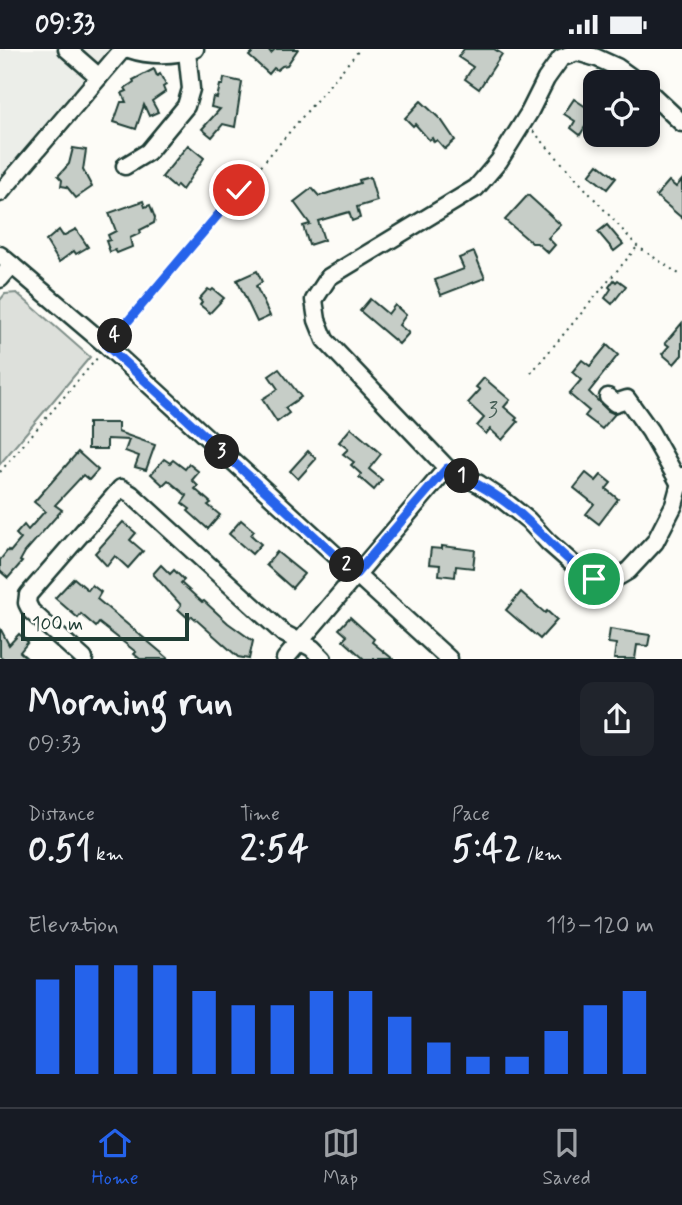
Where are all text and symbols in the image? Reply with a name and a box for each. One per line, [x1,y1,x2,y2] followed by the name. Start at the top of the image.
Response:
[35,8,95,42] text: 09:33
[583,70,660,147] map controls
[583,70,660,147] button: locate
[209,160,269,220] pin
[220,171,258,209] icon: check
[97,319,132,353] pin: 4
[109,323,120,348] text: 4
[488,396,498,426] house number: 3
[204,435,240,469] pin: 3
[217,439,226,464] text: 3
[444,459,480,493] pin: 1
[457,463,466,488] text: 1
[330,547,364,583] pin: 2
[564,549,624,609] pin
[342,552,351,577] text: 2
[575,560,613,598] icon: arrive
[21,610,189,642] scale bar
[32,612,83,637] text: 100 m
[28,679,233,728] text: Morning run
[580,682,654,756] button: share
[28,730,81,760] text: 09:33
[28,802,95,827] text: Distance
[240,802,280,827] text: Time
[452,802,490,827] text: Pace
[28,827,91,873] text: 0.51
[240,827,309,873] text: 2:54
[452,827,521,873] text: 5:42
[91,842,124,867] text: km
[521,842,562,867] text: /km
[28,911,119,941] text: Elevation
[546,911,654,941] text: 113–120 m
[91,1124,139,1191] tab: Home
[322,1124,360,1191] tab: Map
[543,1124,591,1191] tab: Saved

